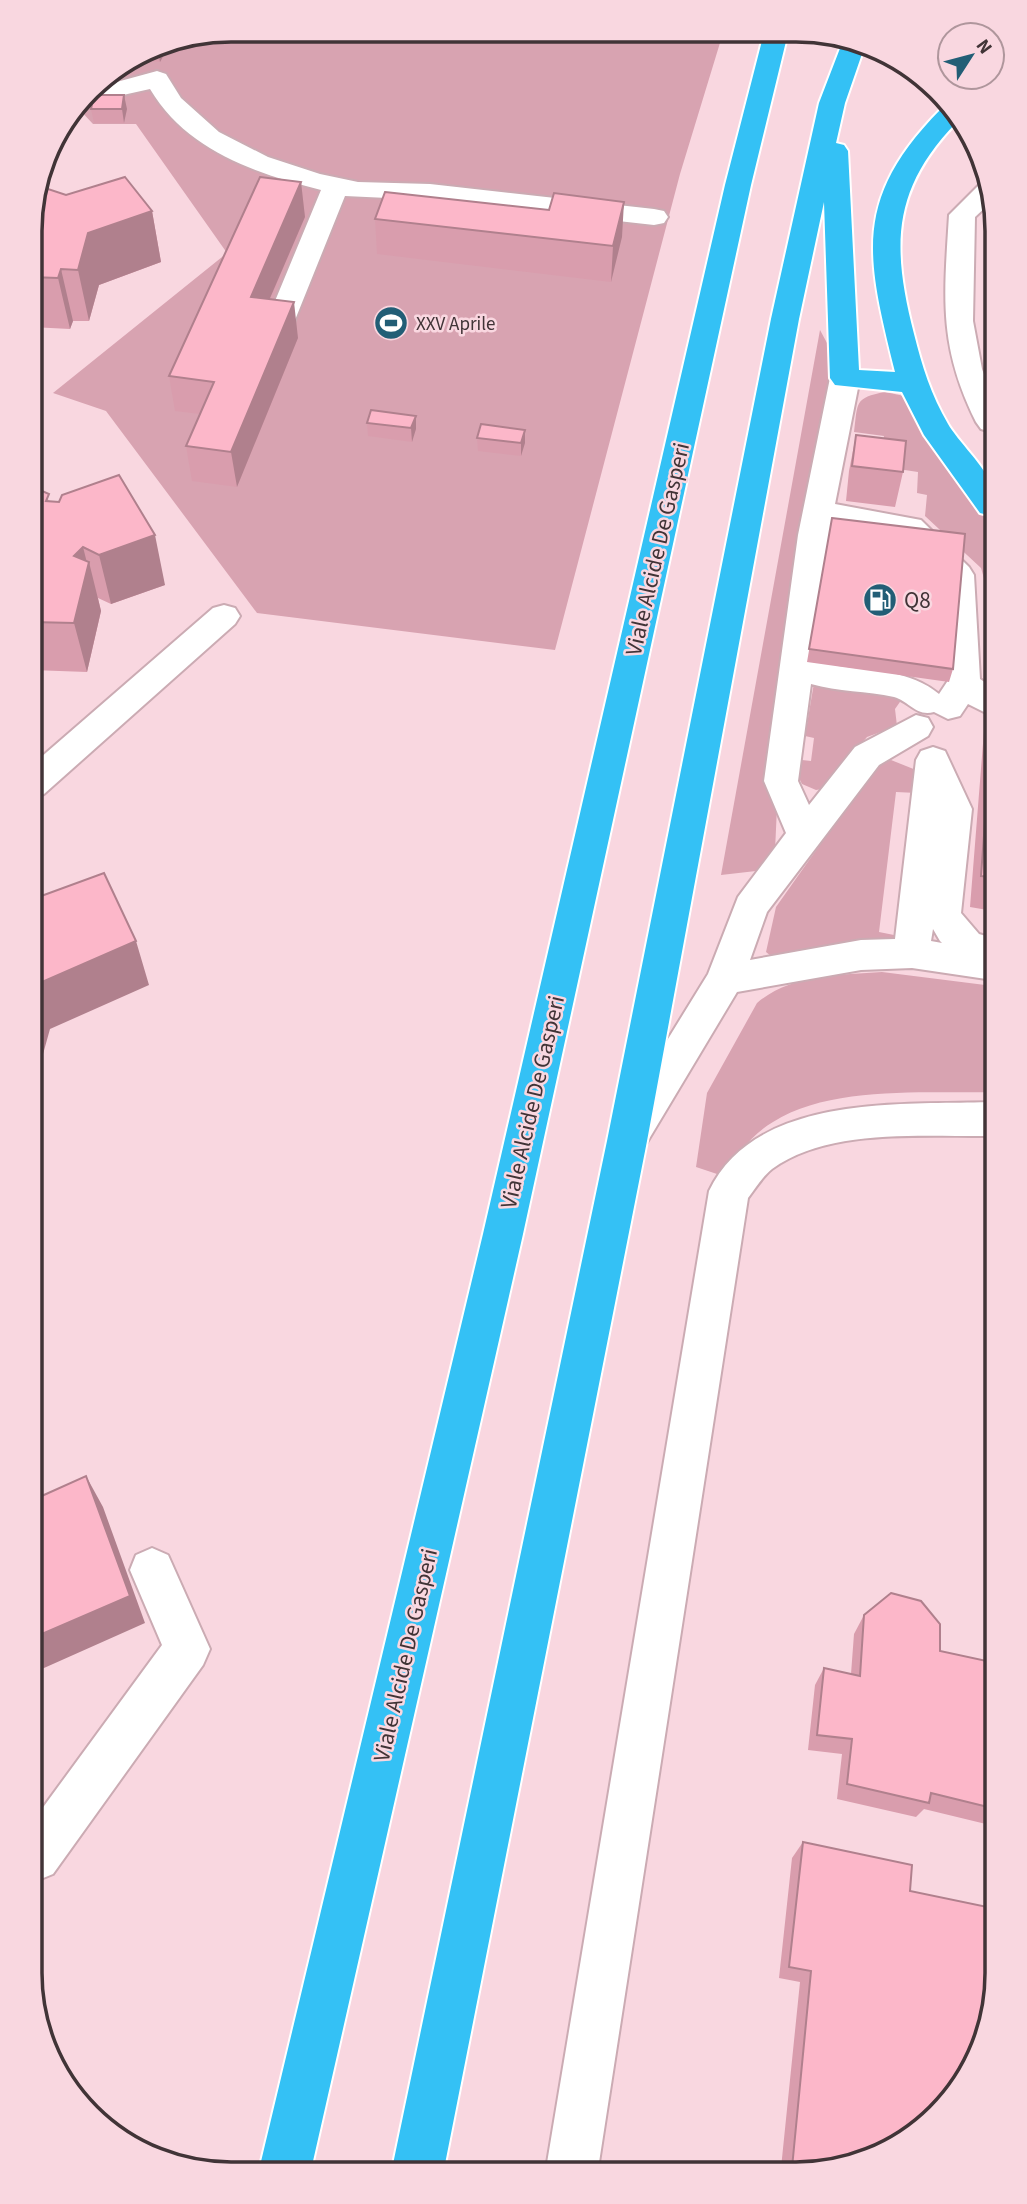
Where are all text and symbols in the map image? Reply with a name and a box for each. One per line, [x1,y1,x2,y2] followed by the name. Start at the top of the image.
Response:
[936,21,1006,91] north arrow
[969,34,998,60] text: N
[372,304,410,342] sports icon: XXV Aprile
[416,311,495,338] place label: XXV Aprile
[617,439,698,659] street label: Viale Alcide De Gasperi
[861,581,899,619] fuel station icon: Q8
[904,584,931,617] place label: Q8
[492,992,573,1212] street label: Viale Alcide De Gasperi
[365,1545,446,1765] street label: Viale Alcide De Gasperi

